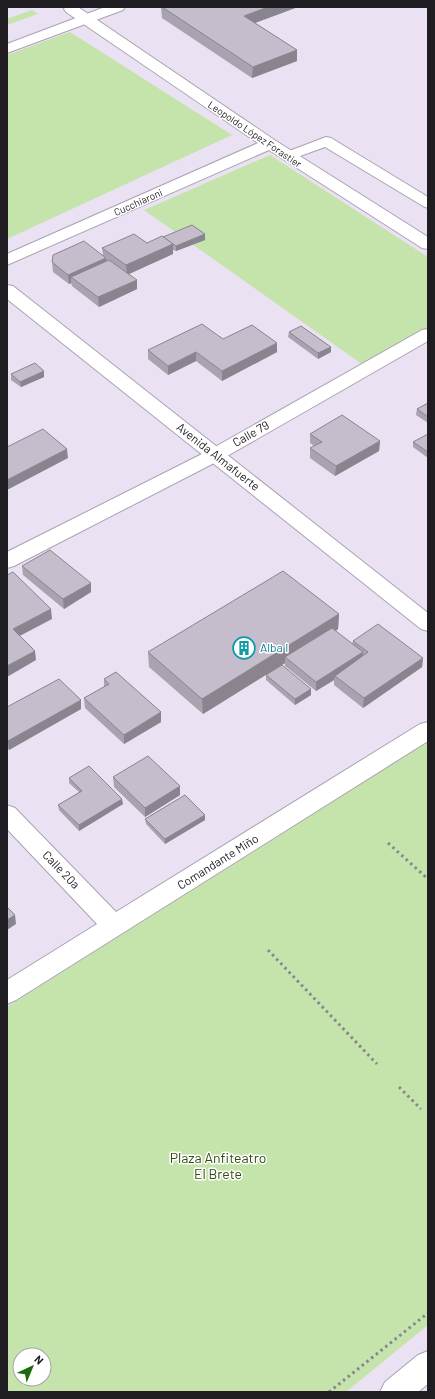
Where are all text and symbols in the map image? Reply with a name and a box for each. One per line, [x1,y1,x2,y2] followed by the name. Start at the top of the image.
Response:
[206,98,304,170] street label: Leopoldo López Forastier
[112,186,164,218] street label: Cucchiaroni
[230,417,271,449] street label: Calle 79
[174,419,263,493] street label: Avenida Almafuerte
[231,635,257,661] building icon: Alba I
[260,640,288,654] place label: Alba I
[174,831,261,892] street label: Comandante Miño
[40,848,83,891] street label: Calle 20a
[170,1149,266,1182] park label: Plaza Anfiteatro El Brete
[12,1347,52,1387] north arrow
[32,1352,46,1367] text: N

